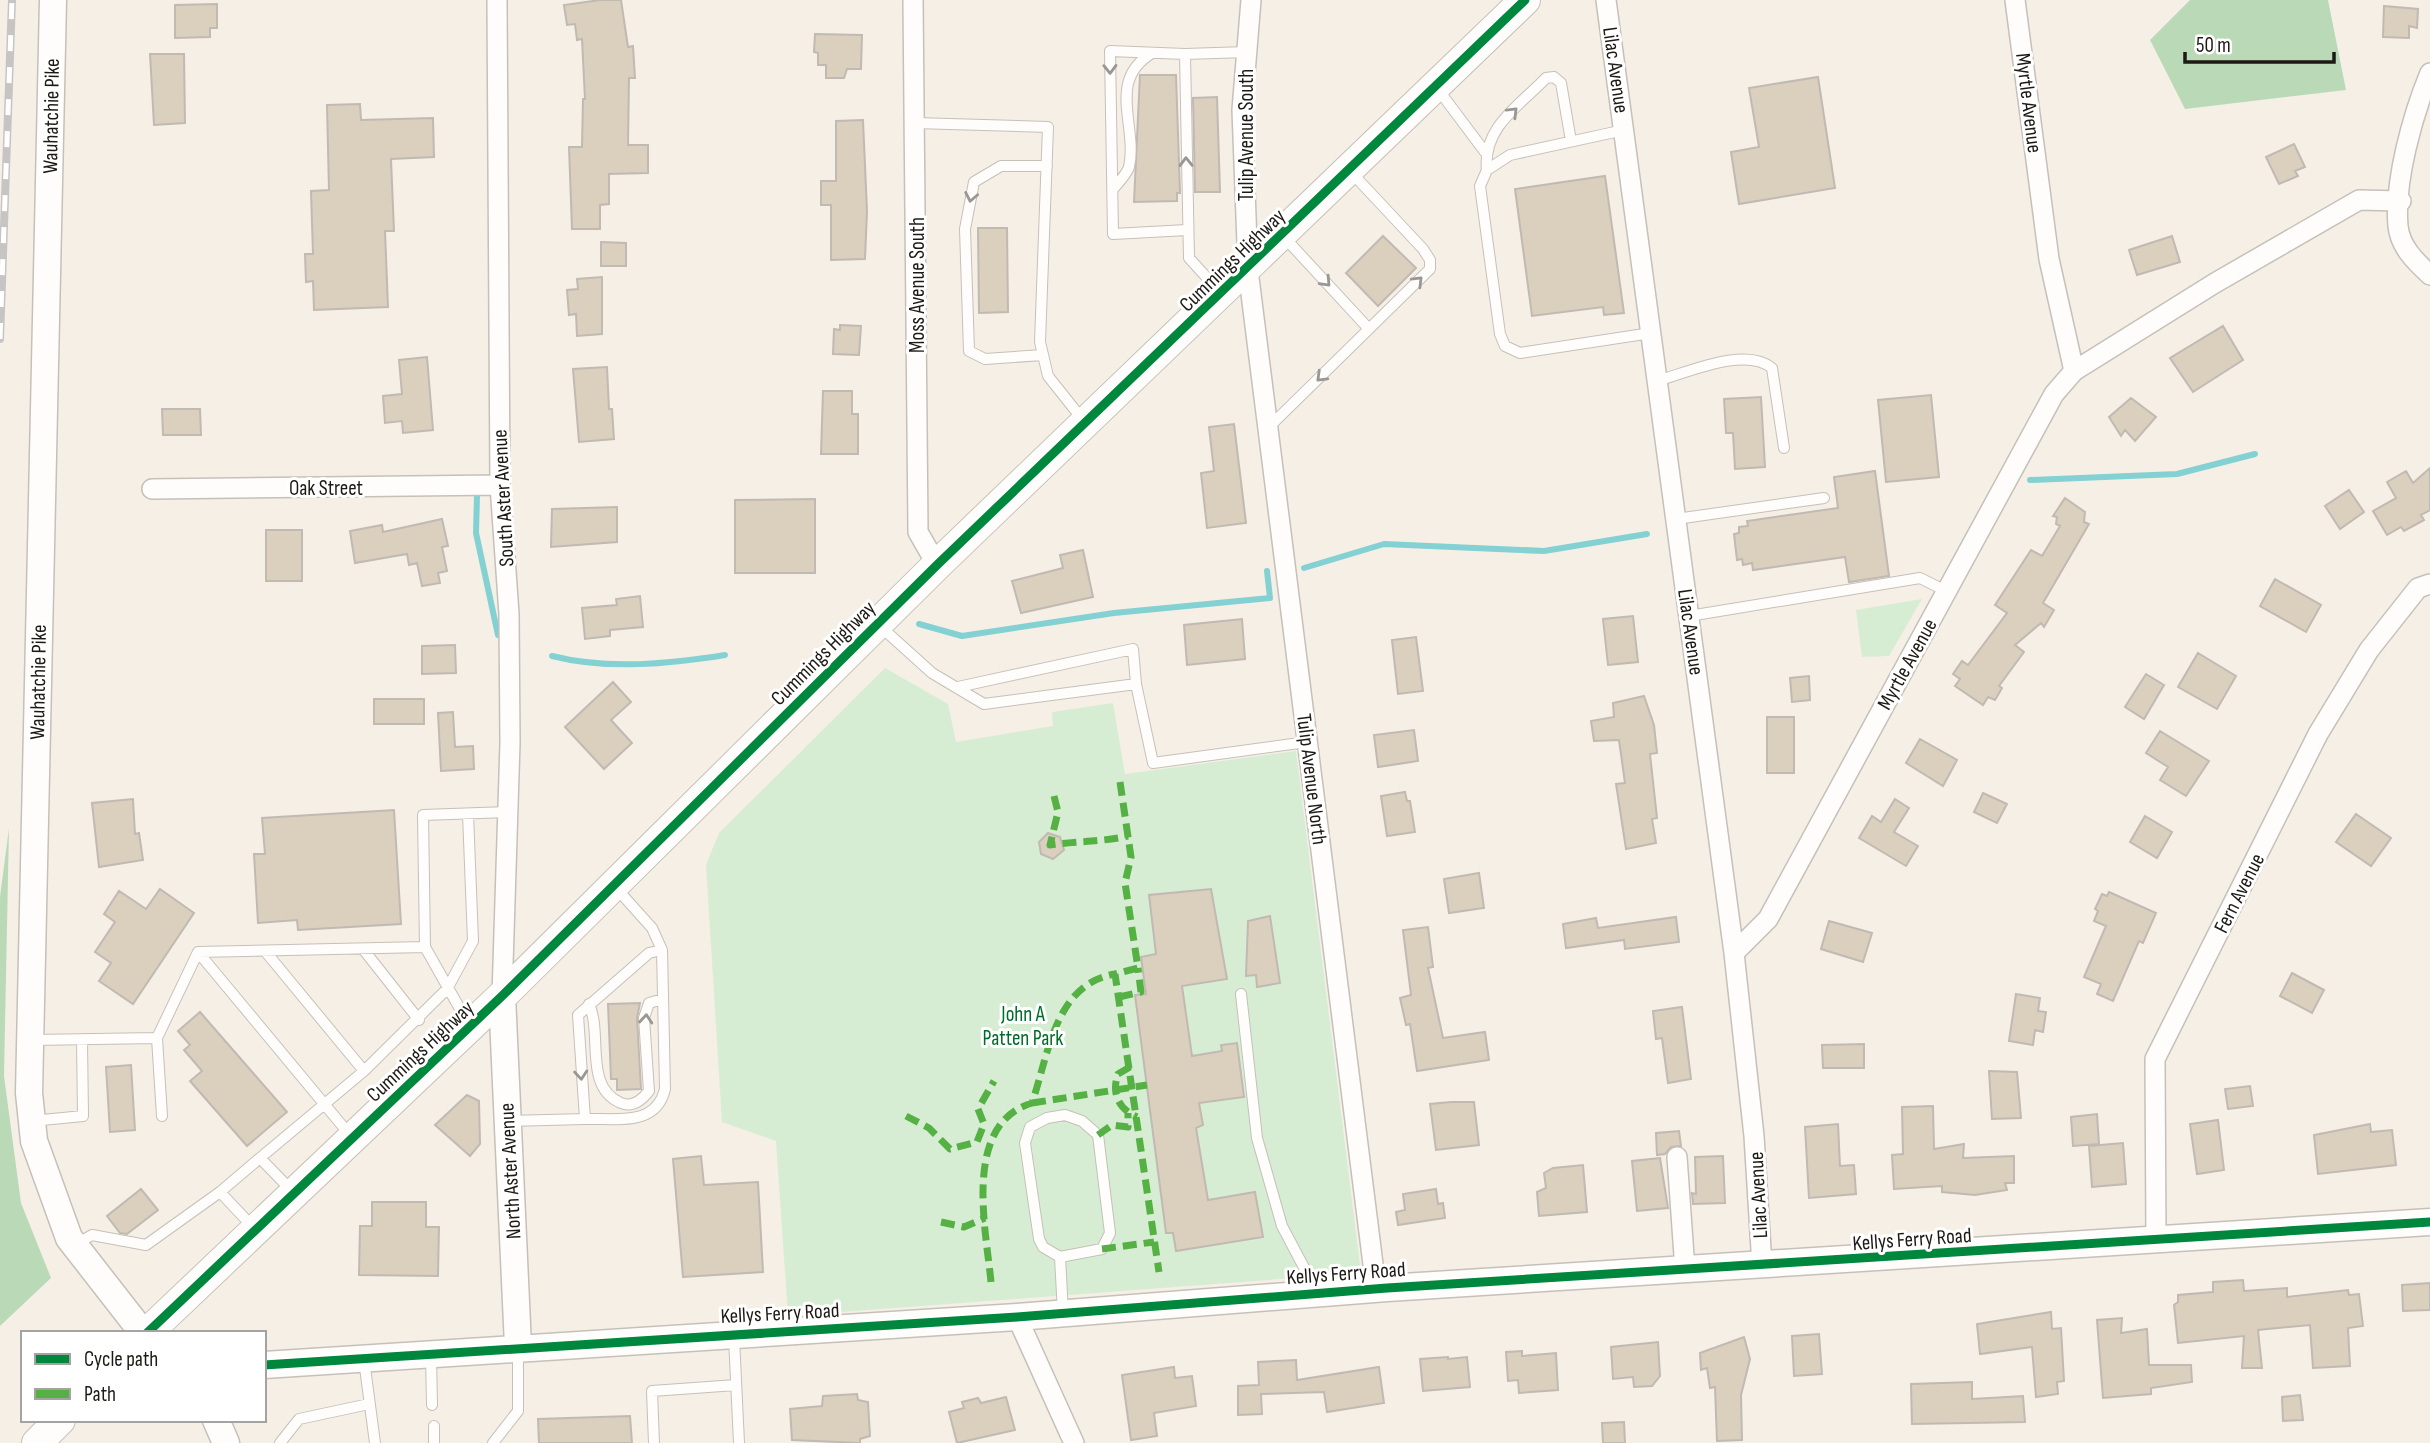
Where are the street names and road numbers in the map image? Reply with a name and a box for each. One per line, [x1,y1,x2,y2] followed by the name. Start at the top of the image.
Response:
[1597,25,1634,115] street label: Lilac Avenue
[2010,52,2047,154] street label: Myrtle Avenue
[38,58,65,174] street label: Wauhatchie Pike
[1234,69,1259,201] street label: Tulip Avenue South
[1174,204,1290,317] street label: Cummings Highway
[905,217,930,353] street label: Moss Avenue South
[487,429,520,567] street label: South Aster Avenue
[289,476,363,501] street label: Oak Street
[1672,587,1709,677] street label: Lilac Avenue
[766,596,881,711] street label: Cummings Highway
[1872,614,1943,714] street label: Myrtle Avenue
[25,624,52,740] street label: Wauhatchie Pike
[1291,712,1332,846] street label: Tulip Avenue North
[2209,849,2270,937] street label: Fern Avenue
[362,995,479,1107] street label: Cummings Highway
[494,1102,527,1240] street label: North Aster Avenue
[1744,1151,1773,1239] street label: Lilac Avenue
[1852,1223,1972,1256] street label: Kellys Ferry Road
[1286,1257,1406,1290] street label: Kellys Ferry Road
[720,1298,840,1329] street label: Kellys Ferry Road

